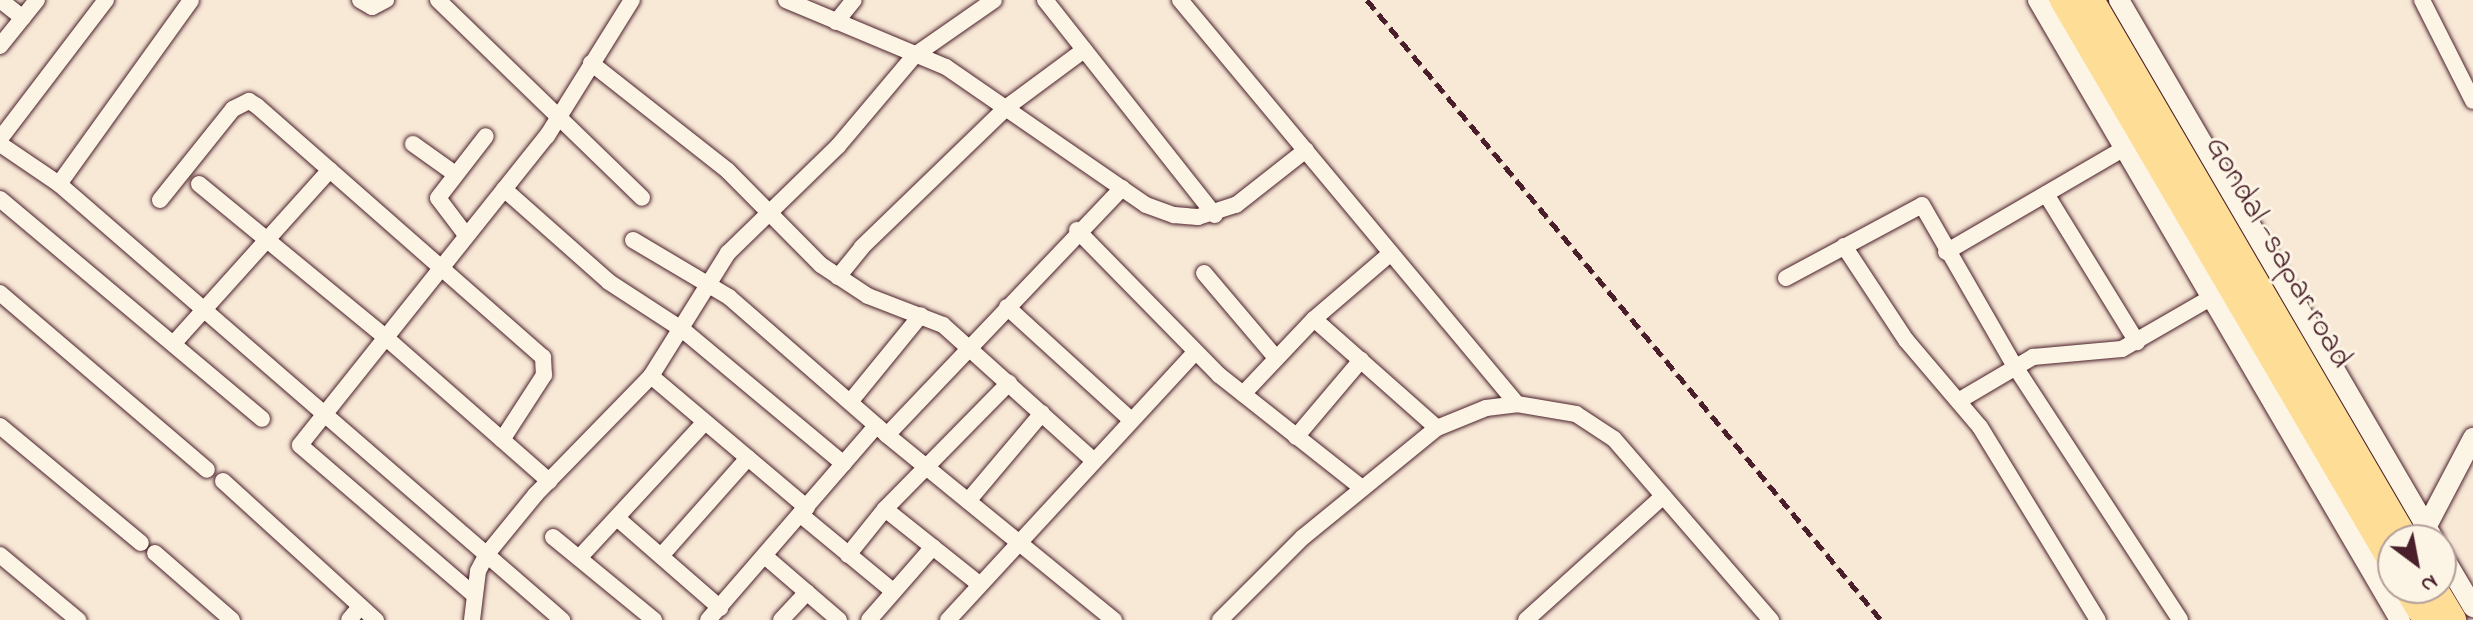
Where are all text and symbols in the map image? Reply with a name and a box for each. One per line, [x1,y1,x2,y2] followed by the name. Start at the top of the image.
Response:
[2195,130,2359,376] street label: Gondal -sapar road
[2377,524,2457,604] north arrow
[2414,565,2443,600] text: N

